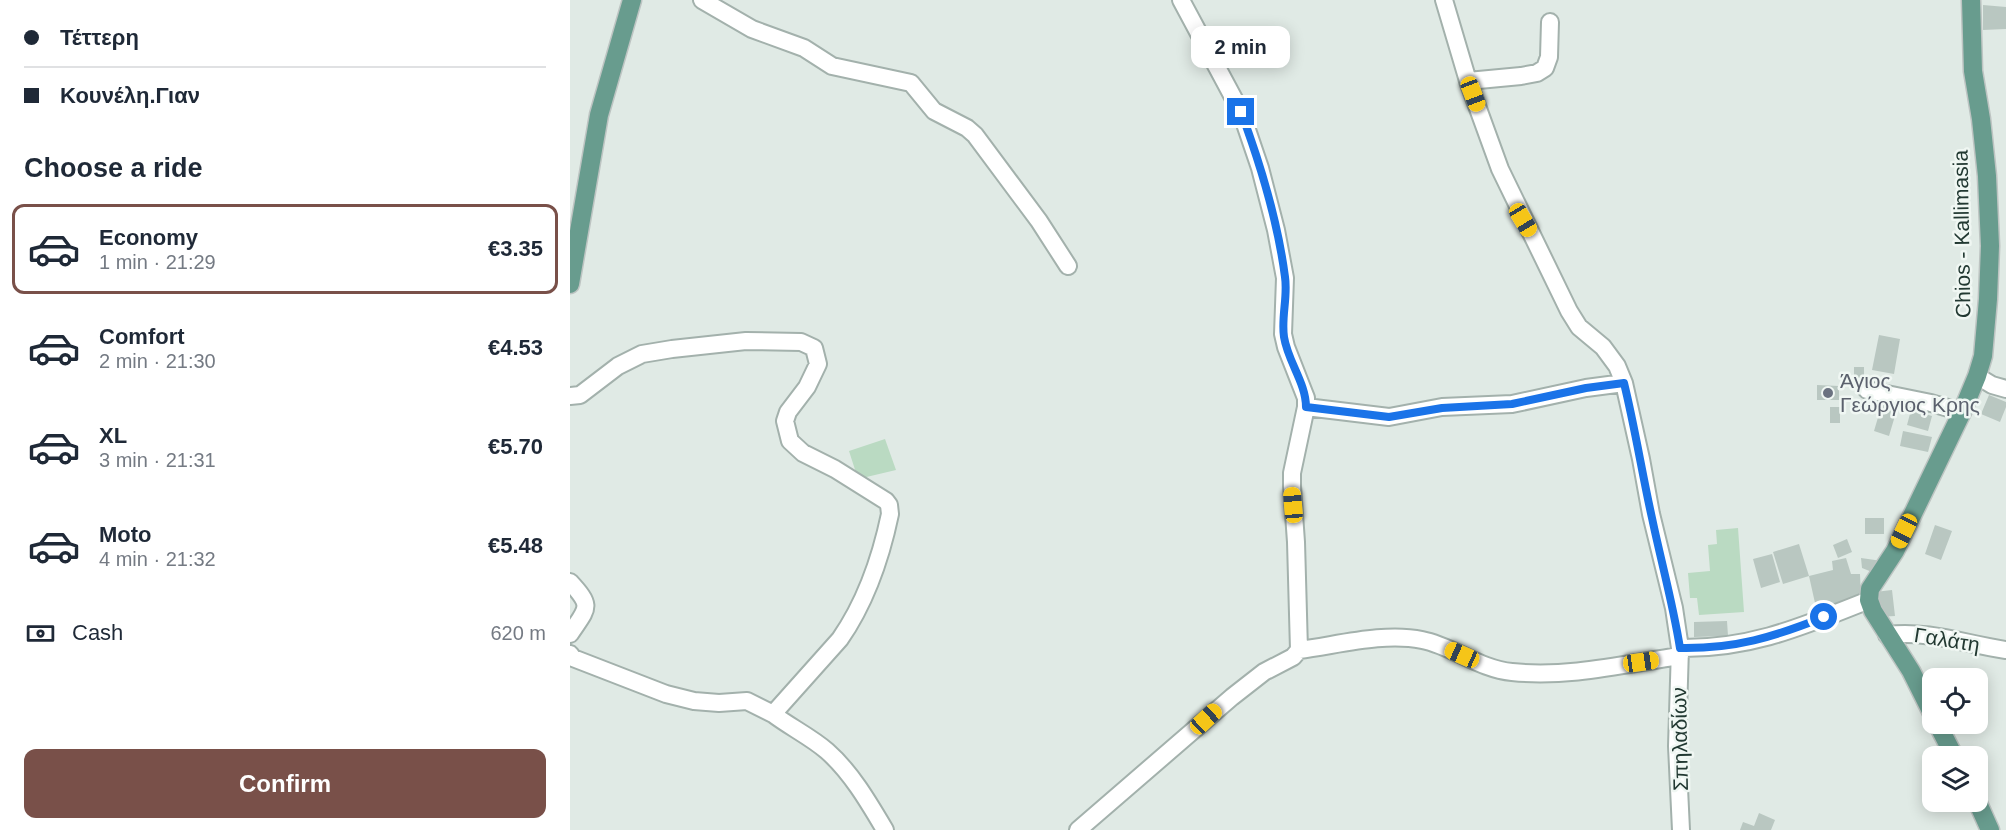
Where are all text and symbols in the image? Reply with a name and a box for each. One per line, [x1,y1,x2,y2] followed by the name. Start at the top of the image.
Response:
[60,25,139,50] text: Τέττερη
[1192,25,1290,67] callout: 2 min
[1214,36,1267,58] text: 2 min
[1458,74,1488,114] car
[60,83,200,108] text: Κουνέλη.Γιαν
[1227,98,1254,125] route end
[1949,149,1974,318] street label: Chios - Kallimasia
[24,153,203,183] text: Choose a ride
[1506,200,1540,240] car
[27,222,81,276] icon: car
[99,225,198,250] text: Economy
[488,236,543,261] text: €3.35
[99,251,216,273] text: 1 min · 21:29
[27,321,81,375] icon: car
[99,324,185,349] text: Comfort
[488,335,543,360] text: €4.53
[99,350,216,372] text: 2 min · 21:30
[1840,369,1980,416] place label: Άγιος Γεώργιος Κρης
[1821,386,1835,400] marker: Άγιος Γεώργιος Κρης
[27,420,81,474] icon: car
[99,423,127,448] text: XL
[488,434,543,459] text: €5.70
[99,449,216,471] text: 3 min · 21:31
[1282,486,1304,524] car
[1888,511,1920,551] car
[27,519,81,573] icon: car
[99,522,152,547] text: Moto
[488,533,543,558] text: €5.48
[99,548,216,570] text: 4 min · 21:32
[1810,603,1837,630] route start
[24,617,57,650] icon: cash
[72,620,123,645] text: Cash
[490,622,546,644] text: 620 m
[1913,623,1981,656] street label: Γαλάτη
[1442,639,1482,671] car
[1622,651,1660,673] car
[1922,668,1988,812] map controls
[1922,668,1988,734] button: locate
[1667,687,1692,791] street label: Σπηλαδίων
[1187,700,1225,738] car
[1922,746,1988,812] button: layers
[24,749,546,818] button: Confirm

